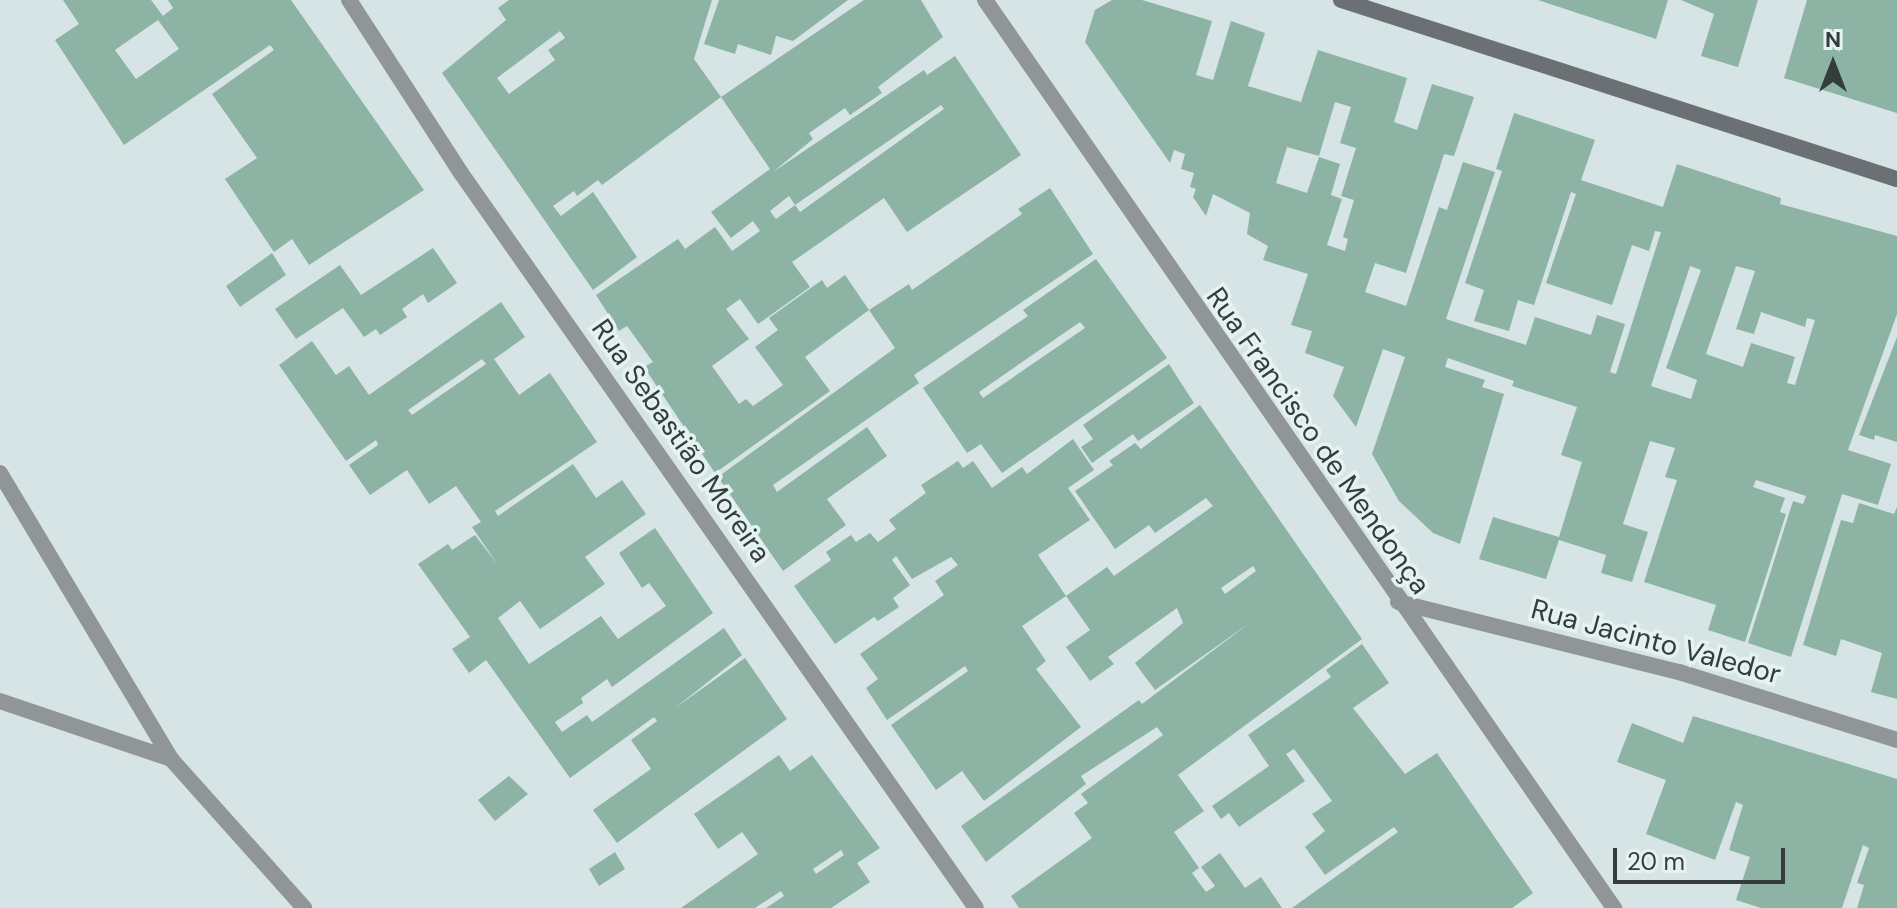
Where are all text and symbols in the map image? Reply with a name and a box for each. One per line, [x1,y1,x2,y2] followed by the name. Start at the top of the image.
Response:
[1793,24,1873,104] north arrow
[1825,25,1841,54] text: N
[1199,281,1437,601] street label: Rua Francisco de Mendonça
[584,313,778,569] street label: Rua Sebastião Moreira
[1527,592,1785,692] street label: Rua Jacinto Valedor
[1617,832,1789,882] scale bar
[1627,846,1685,877] text: 20 m

